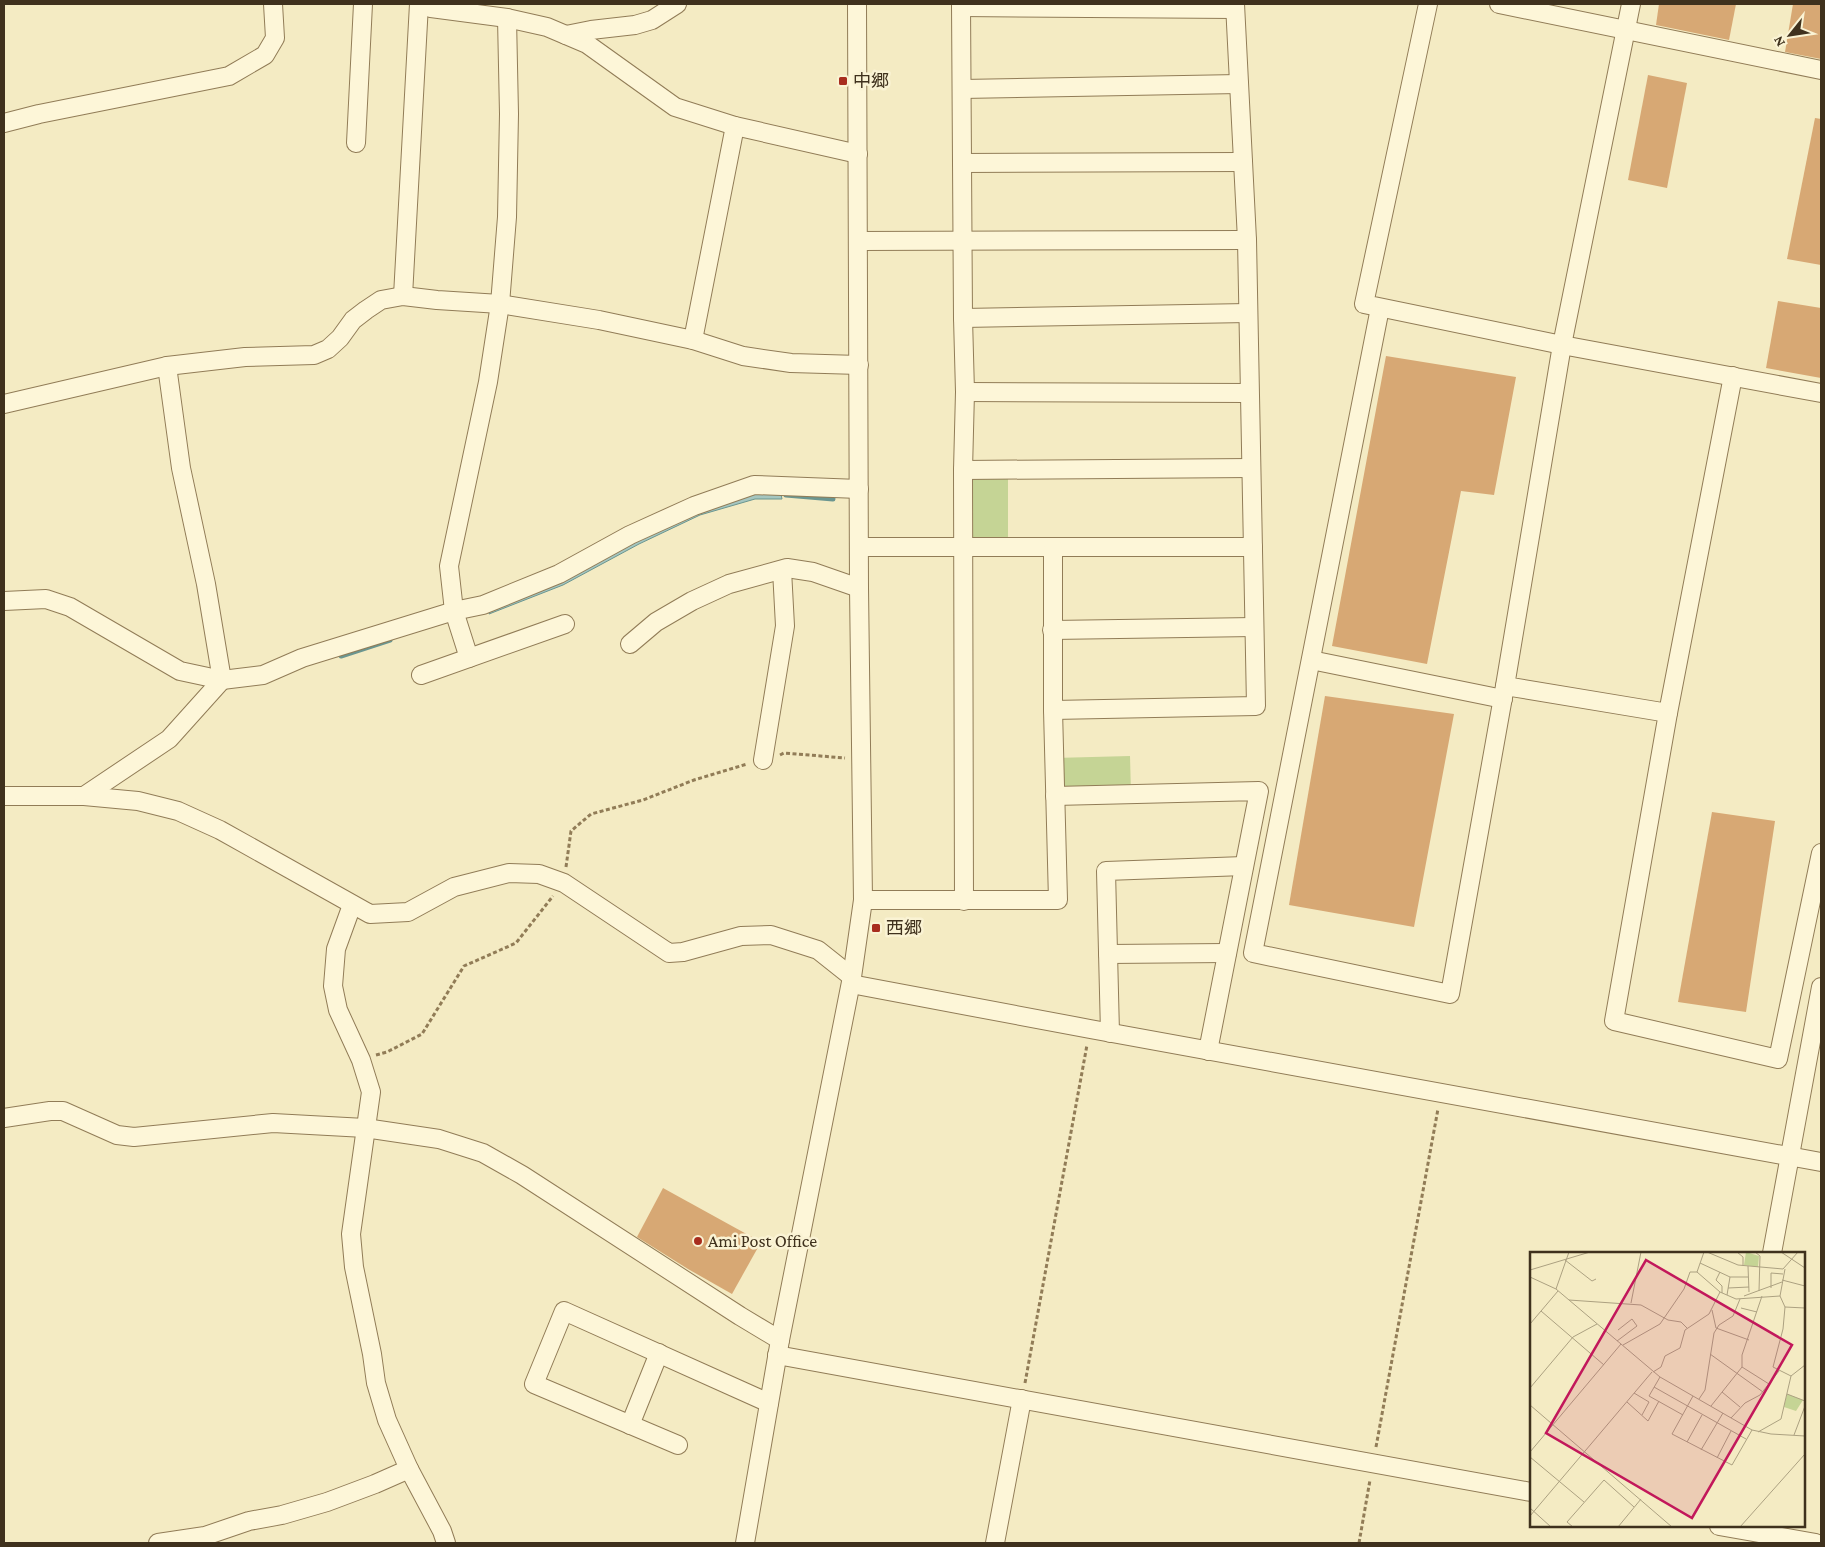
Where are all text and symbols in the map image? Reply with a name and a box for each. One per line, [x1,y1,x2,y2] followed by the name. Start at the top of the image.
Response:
[1765,10,1815,60] north arrow
[1769,33,1788,50] text: N
[853,71,889,91] place label: 中郷
[837,75,849,87] marker: 中郷
[886,918,922,938] place label: 西郷
[870,922,882,934] marker: 西郷
[708,1231,817,1251] place label: Ami Post Office
[692,1235,704,1247] marker: Ami Post Office
[1530,1252,1805,1527] inset map

